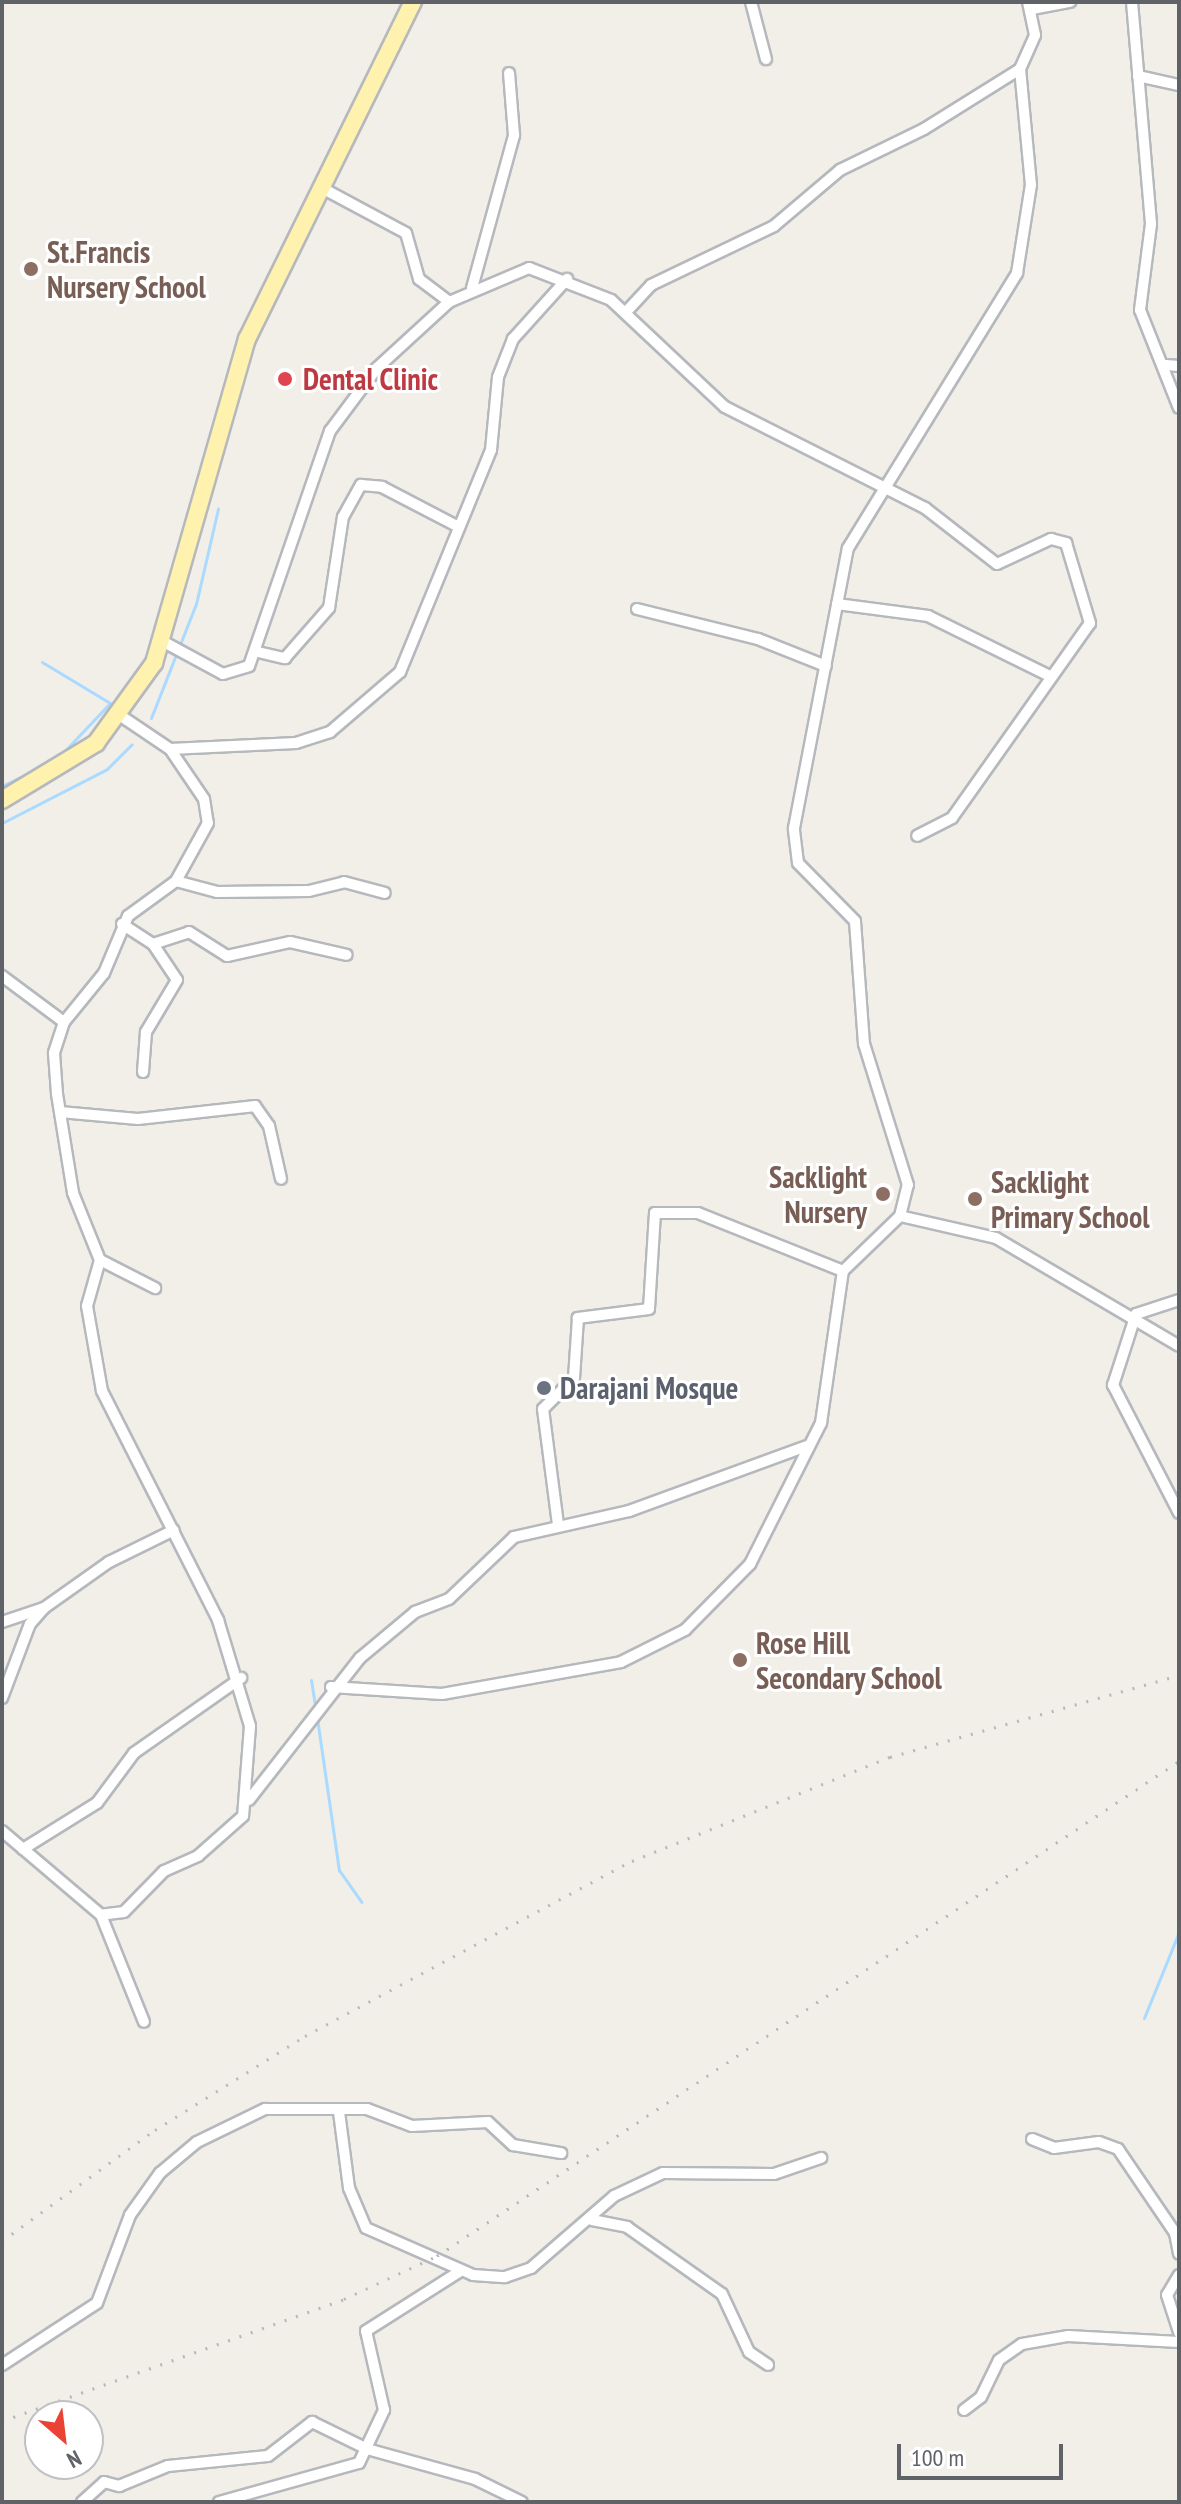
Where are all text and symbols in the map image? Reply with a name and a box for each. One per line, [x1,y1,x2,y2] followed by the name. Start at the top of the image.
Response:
[47,234,207,304] place label: St.Francis Nursery School
[22,260,40,278] marker: St.Francis Nursery School
[303,361,438,397] place label: Dental Clinic
[274,368,296,390] marker: Dental Clinic
[769,1159,867,1230] place label: Sacklight Nursery
[991,1164,1151,1234] place label: Sacklight Primary School
[874,1185,892,1203] marker: Sacklight Nursery
[966,1190,984,1208] marker: Sacklight Primary School
[560,1370,738,1406] place label: Darajani Mosque
[535,1379,553,1397] marker: Darajani Mosque
[756,1625,943,1696] place label: Rose Hill Secondary School
[731,1651,749,1669] marker: Rose Hill Secondary School
[24,2400,104,2480] north arrow
[901,2428,1067,2478] scale bar
[911,2442,964,2473] text: 100 m
[63,2444,86,2475] text: N

